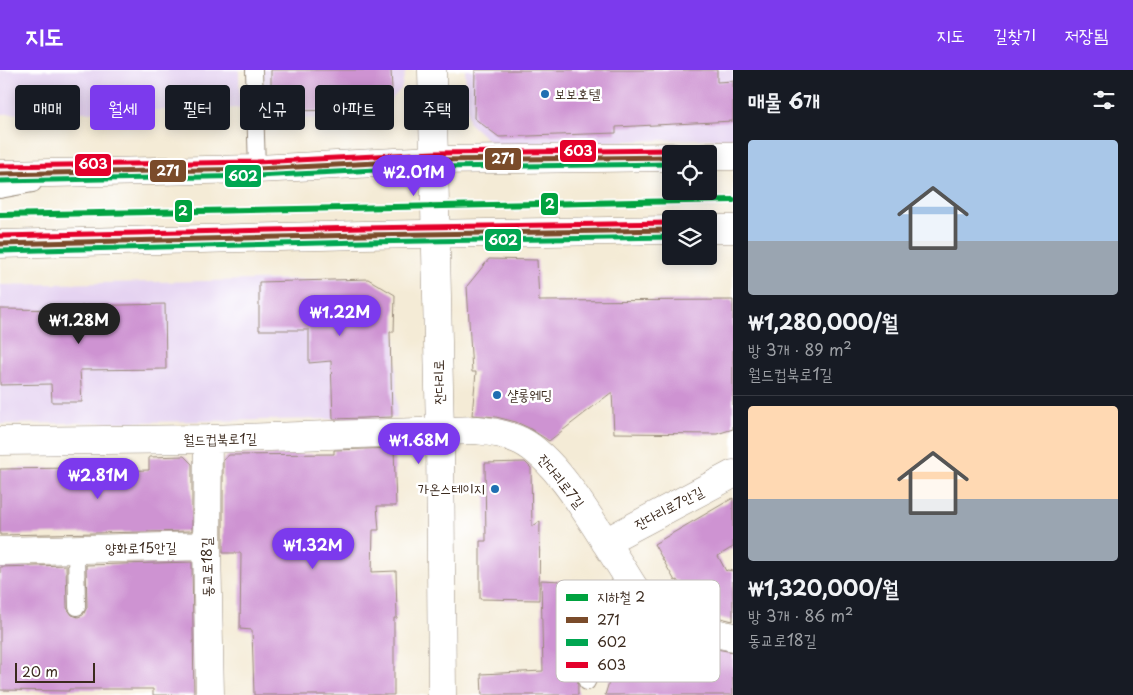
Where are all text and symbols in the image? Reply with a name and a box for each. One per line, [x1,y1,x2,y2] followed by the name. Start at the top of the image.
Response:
[25,17,64,53] text: 지도
[936,21,965,48] text: 지도
[993,21,1037,48] text: 길찾기
[1065,21,1108,48] text: 저장됨
[555,83,601,104] place label: 보보호텔
[748,84,820,116] text: 매물 6개
[15,85,80,130] chip: 매매
[90,85,155,130] chip: 월세
[165,85,230,130] chip: 필터
[240,85,305,130] chip: 신규
[315,85,394,130] chip: 아파트
[404,85,469,130] chip: 주택
[1090,86,1118,114] icon: filters
[539,88,551,100] marker: 보보호텔
[559,139,597,163] line badge: 603
[563,140,593,161] text: 603
[662,145,717,265] map controls
[662,145,717,200] button: locate
[484,147,522,171] line badge: 271
[491,148,515,169] text: 271
[74,153,112,177] line badge: 603
[78,153,108,174] text: 603
[373,154,455,197] pin: ₩2.01M
[149,159,187,183] line badge: 271
[383,159,445,183] text: ₩2.01M
[156,160,180,181] text: 271
[224,164,262,188] line badge: 602
[228,165,258,186] text: 602
[888,173,978,263] icon: home
[540,192,559,216] line badge: 2
[545,193,555,214] text: 2
[174,199,193,223] line badge: 2
[178,200,188,221] text: 2
[662,210,717,265] button: layers
[484,228,522,252] line badge: 602
[488,229,518,250] text: 602
[299,294,381,337] pin: ₩1.22M
[310,299,370,323] text: ₩1.22M
[38,302,120,345] pin: ₩1.28M
[748,305,899,337] text: ₩1,280,000/월
[49,307,109,331] text: ₩1.28M
[748,337,852,361] text: 방 3개 · 89 m²
[428,359,449,405] street label: 잔다리로
[748,361,832,385] text: 월드컵북로1길
[507,384,552,405] place label: 샬롱웨딩
[491,389,503,401] marker: 샬롱웨딩
[378,422,460,465] pin: ₩1.68M
[183,427,258,450] street label: 월드컵북로1길
[389,427,449,451] text: ₩1.68M
[888,438,978,528] icon: home
[533,449,590,513] street label: 잔다리로7길
[57,458,139,500] pin: ₩2.81M
[68,462,128,486] text: ₩2.81M
[417,478,485,499] place label: 가온스테이지
[630,480,708,535] street label: 잔다리로7안길
[489,483,501,495] marker: 가온스테이지
[272,528,354,570] pin: ₩1.32M
[283,532,343,556] text: ₩1.32M
[105,536,178,559] street label: 양화로15안길
[195,536,218,597] street label: 동교로18길
[748,571,899,603] text: ₩1,320,000/월
[556,580,720,682] legend
[597,586,645,607] text: 지하철 2
[748,603,853,627] text: 방 3개 · 86 m²
[597,609,620,630] text: 271
[748,627,817,651] text: 동교로18길
[597,631,627,652] text: 602
[597,654,626,675] text: 603
[15,660,95,683] scale bar
[22,661,58,682] text: 20 m

